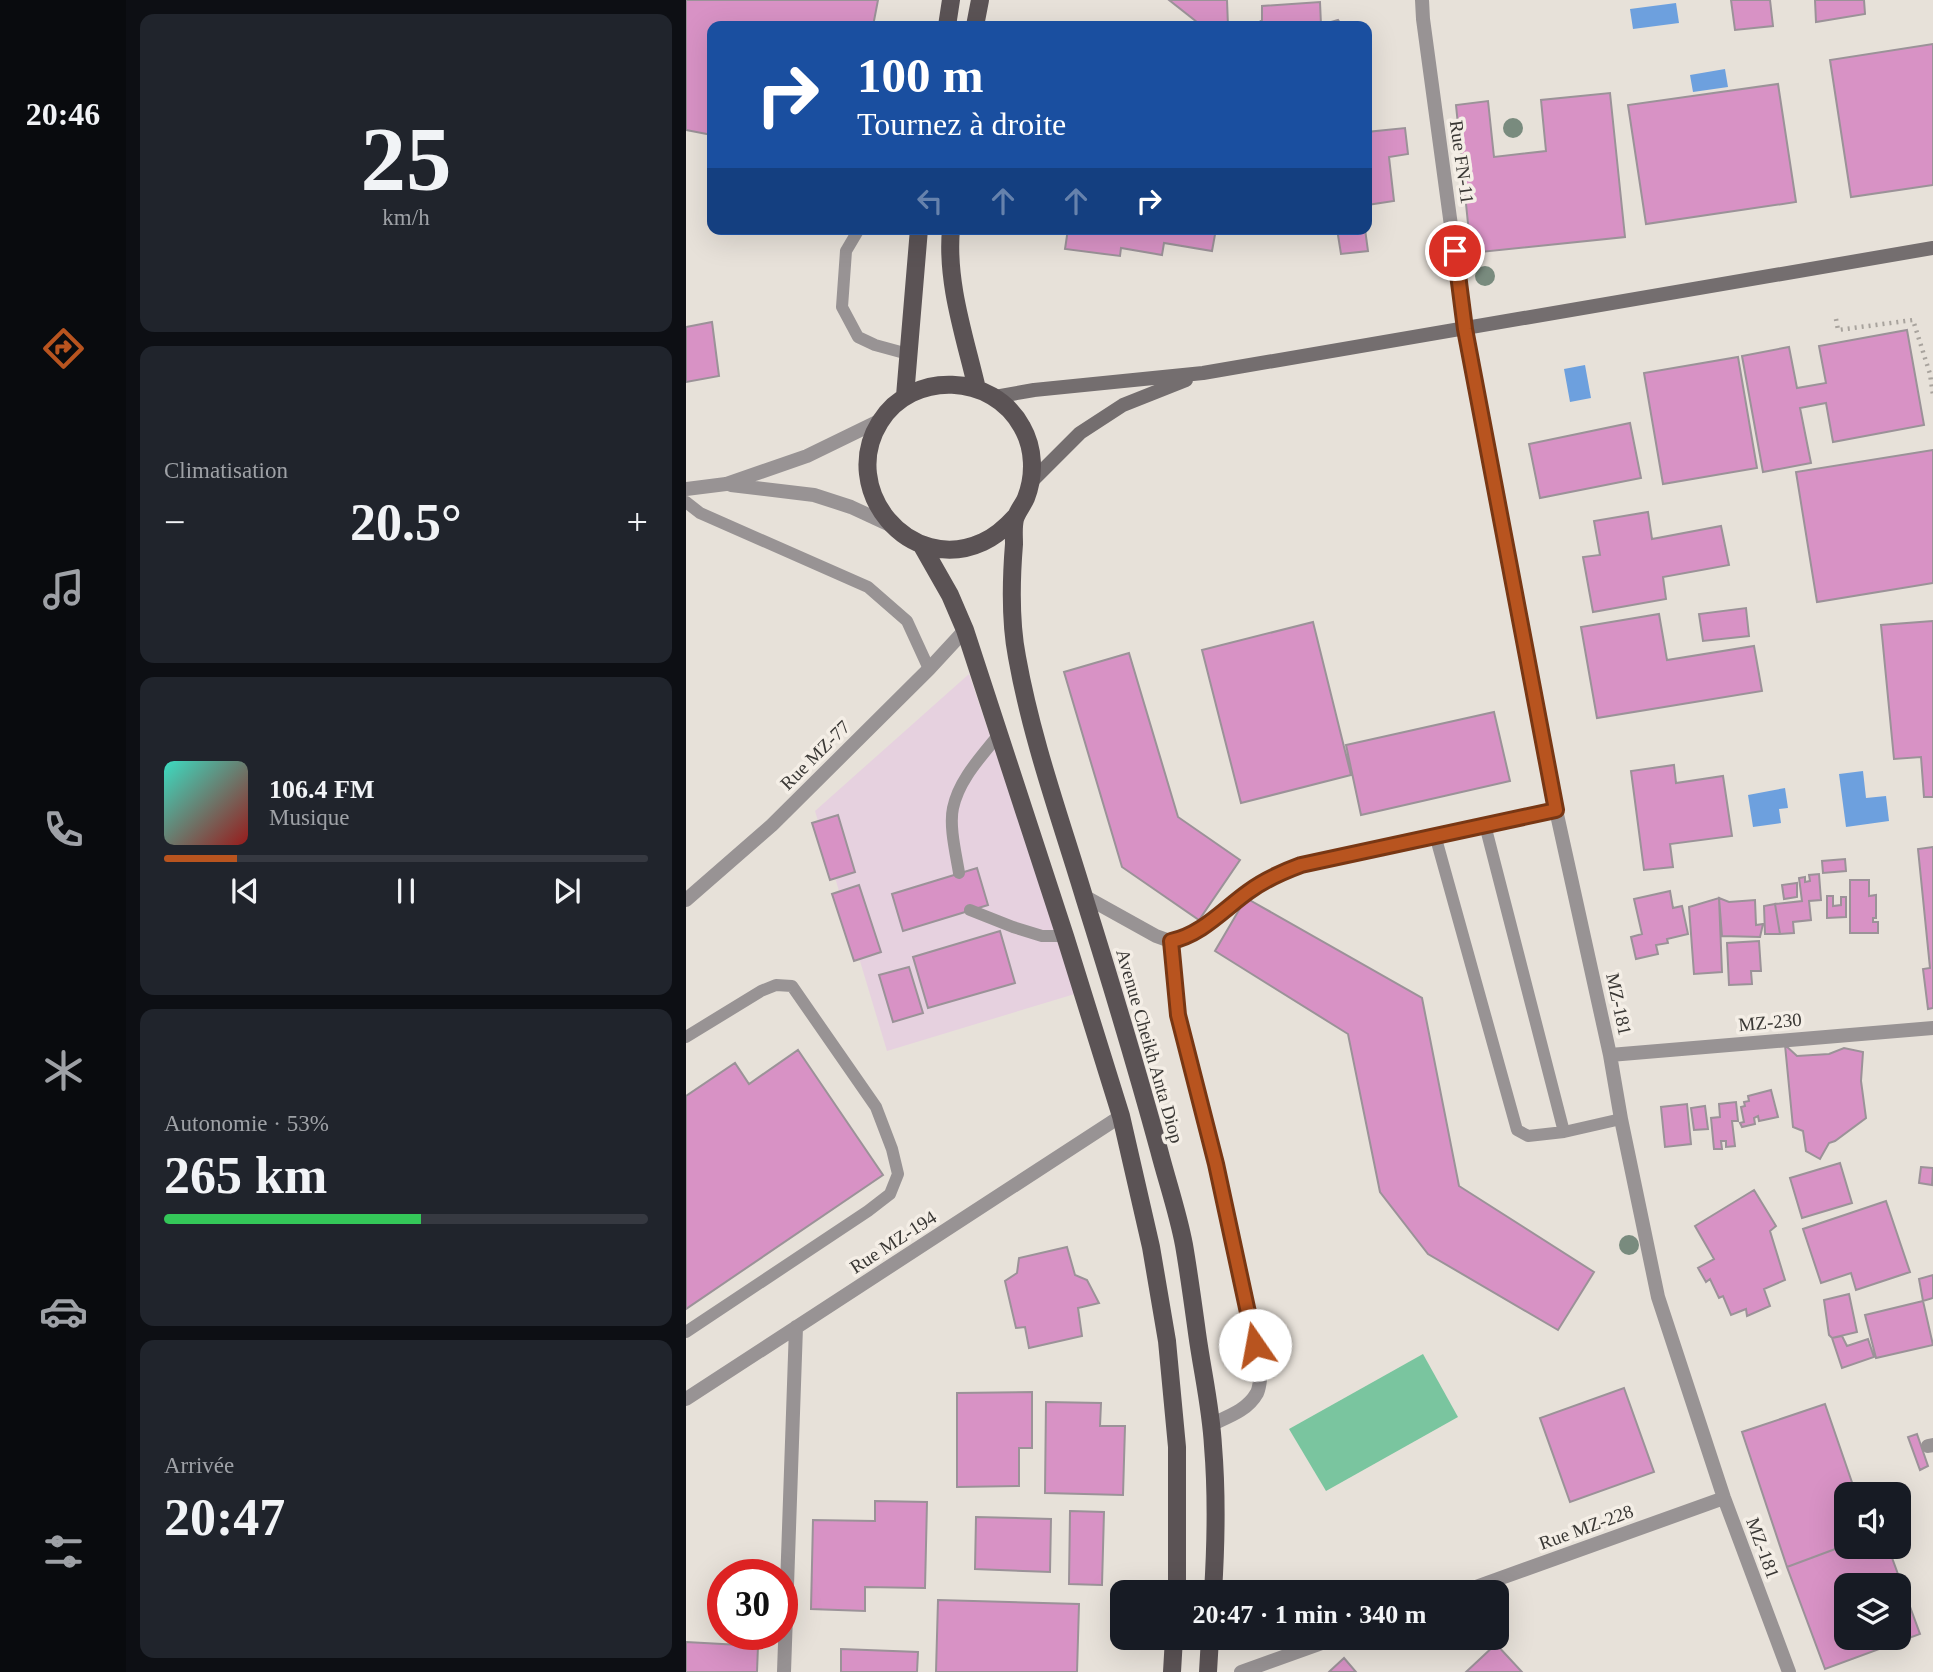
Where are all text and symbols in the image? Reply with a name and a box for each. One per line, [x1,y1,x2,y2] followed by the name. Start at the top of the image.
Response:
[857,48,984,103] text: 100 m
[742,49,833,140] icon: right
[26,96,100,132] text: 20:46
[857,106,1066,142] text: Tournez à droite
[361,109,452,210] text: 25
[1446,119,1478,205] street label: Rue FN-11
[911,182,949,220] icon: left
[984,182,1022,220] icon: ahead
[1057,182,1095,220] icon: ahead
[1130,182,1168,220] icon: right
[382,205,430,230] text: km/h
[1425,221,1485,281] pin
[1436,232,1474,270] icon: arrive
[39,324,88,373] icon: directions
[164,458,288,483] text: Climatisation
[350,494,462,551] text: 20.5°
[164,501,185,543] text: −
[627,501,648,543] text: +
[39,565,88,614] icon: music
[776,716,854,794] street label: Rue MZ-77
[269,775,374,804] text: 106.4 FM
[39,805,88,854] icon: phone
[269,805,350,830] text: Musique
[226,872,264,910] icon: previous
[387,872,425,910] icon: pause
[548,872,586,910] icon: next
[1112,947,1188,1145] street label: Avenue Cheikh Anta Diop
[1602,971,1636,1037] street label: MZ-181
[1738,1009,1802,1035] street label: MZ-230
[39,1046,88,1095] icon: climate
[164,1111,329,1136] text: Autonomie · 53%
[164,1147,327,1204] text: 265 km
[846,1206,941,1278] street label: Rue MZ-194
[39,1287,88,1336] icon: car
[1218,1308,1292,1382] position arrow
[164,1453,234,1478] text: Arrivée
[1834,1482,1911,1650] map controls
[1834,1482,1911,1559] button: sound
[164,1489,285,1546] text: 20:47
[1536,1500,1636,1554] street label: Rue MZ-228
[1742,1515,1784,1581] street label: MZ-181
[39,1527,88,1576] icon: filters
[707,1559,798,1650] speed limit sign: 30
[1834,1573,1911,1650] button: layers
[1193,1600,1427,1629] text: 20:47 · 1 min · 340 m

